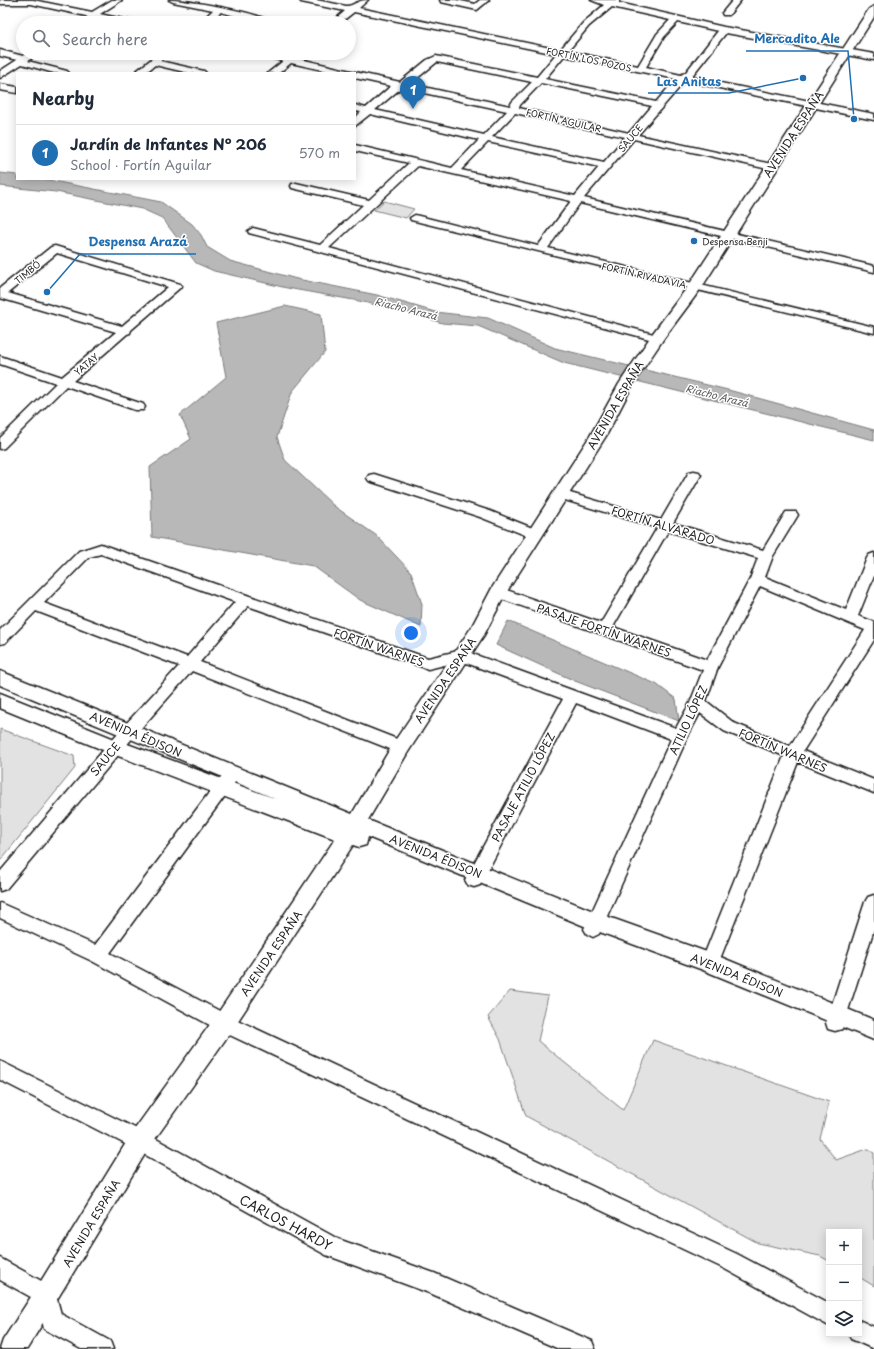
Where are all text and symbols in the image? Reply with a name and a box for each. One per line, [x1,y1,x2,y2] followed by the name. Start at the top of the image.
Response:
[16,16,356,60] search box
[30,27,52,49] icon: search
[62,27,148,50] text: Search here
[746,27,848,51] callout: Mercadito Ale
[754,29,840,47] text: Mercadito Ale
[545,43,633,75] street label: FORTÍN LOS POZOS
[648,69,729,93] callout: Las Anitas
[657,72,721,90] text: Las Anitas
[400,76,426,109] pin: 1
[32,85,94,111] text: Nearby
[759,88,827,180] street label: AVENIDA ESPAÑA
[525,104,604,136] street label: FORTÍN AGUILAR
[614,121,646,155] street label: SAUCE
[70,132,267,155] text: Jardín de Infantes N° 206
[42,143,48,162] text: 1
[299,143,340,162] text: 570 m
[70,155,211,174] text: School · Fortín Aguilar
[80,230,196,254] callout: Despensa Arazá
[88,232,188,250] text: Despensa Arazá
[702,234,768,248] place label: Despensa Benji
[689,236,699,246] marker: Despensa Benji
[11,257,43,287] street label: TIMBÓ
[600,258,688,292] street label: FORTÍN RIVADAVIA
[373,293,439,323] water label: Riacho Arazá
[71,349,101,378] street label: YATAY
[583,358,647,452] street label: AVENIDA ESPAÑA
[684,380,750,410] water label: Riacho Arazá
[609,501,717,549] street label: FORTÍN ALVARADO
[534,599,674,661] street label: PASAJE FORTÍN WARNES
[401,623,421,643] your location
[332,624,427,670] street label: FORTÍN WARNES
[410,634,480,726] street label: AVENIDA ESPAÑA
[665,683,711,757] street label: ATILIO LÓPEZ
[88,707,184,761] street label: AVENIDA ÉDISON
[736,724,830,776] street label: FORTÍN WARNES
[487,729,559,845] street label: PASAJE ATILIO LÓPEZ
[86,738,124,780] street label: SAUCE
[387,830,485,882] street label: AVENIDA ÉDISON
[236,907,306,999] street label: AVENIDA ESPAÑA
[688,949,786,1001] street label: AVENIDA ÉDISON
[58,1176,124,1270] street label: AVENIDA ESPAÑA
[236,1190,336,1254] street label: CARLOS HARDY
[826,1229,862,1337] map controls
[826,1229,862,1265] button: +
[826,1265,862,1301] button: −
[826,1301,862,1337] button: layers

